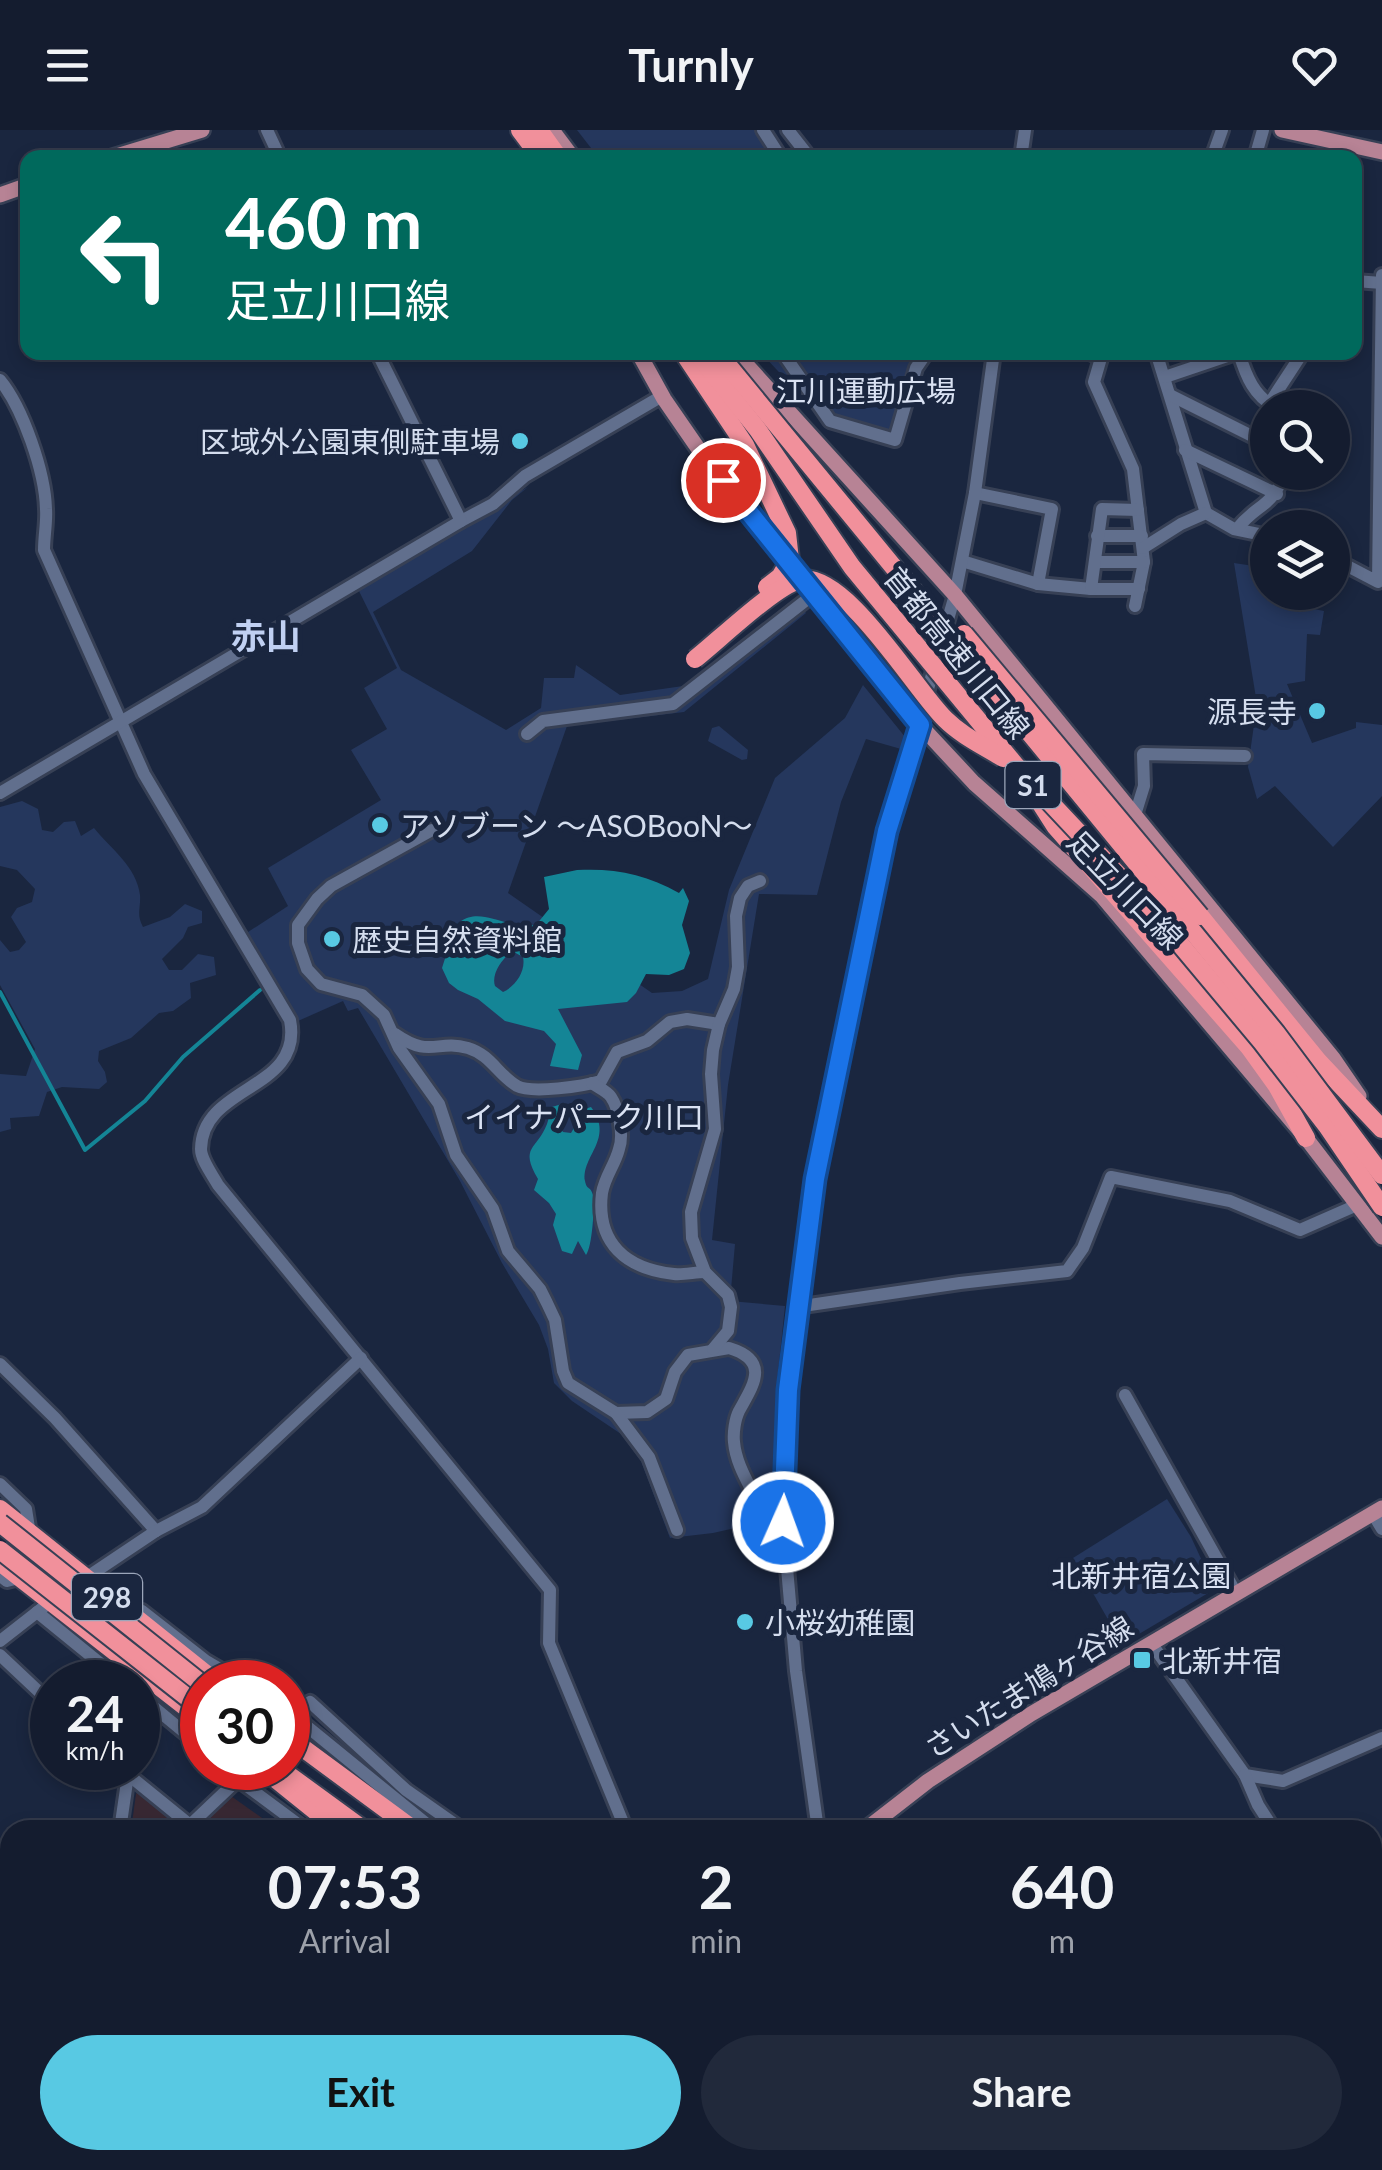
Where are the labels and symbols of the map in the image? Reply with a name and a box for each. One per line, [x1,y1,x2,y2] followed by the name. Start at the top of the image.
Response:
[776,372,956,408] park label: 江川運動広場
[200,423,500,459] place label: 区域外公園東側駐車場
[509,430,531,452] marker: 区域外公園東側駐車場
[681,438,766,523] pin
[878,559,1038,745] street label: 首都高速川口線
[231,614,301,656] district label: 赤山
[1207,693,1297,729] place label: 源長寺
[1306,700,1328,722] marker: 源長寺
[1006,762,1060,808] road number: S1
[400,807,752,843] place label: アソブーン ～ASOBooN～
[369,814,391,836] marker: アソブーン ～ASOBooN～
[1061,823,1191,955] street label: 足立川口線
[352,921,562,957] place label: 歴史自然資料館
[321,928,343,950] marker: 歴史自然資料館
[464,1098,704,1134] park label: イイナパーク川口
[731,1470,835,1574] position arrow
[1051,1557,1231,1593] park label: 北新井宿公園
[72,1574,142,1620] road number: 298
[765,1604,915,1640] place label: 小桜幼稚園
[917,1607,1139,1765] street label: さいたま鳩ヶ谷線
[734,1611,756,1633] marker: 小桜幼稚園
[1162,1642,1282,1678] place label: 北新井宿
[1131,1649,1153,1671] marker: 北新井宿
[180,1660,310,1790] speed limit sign: 30

